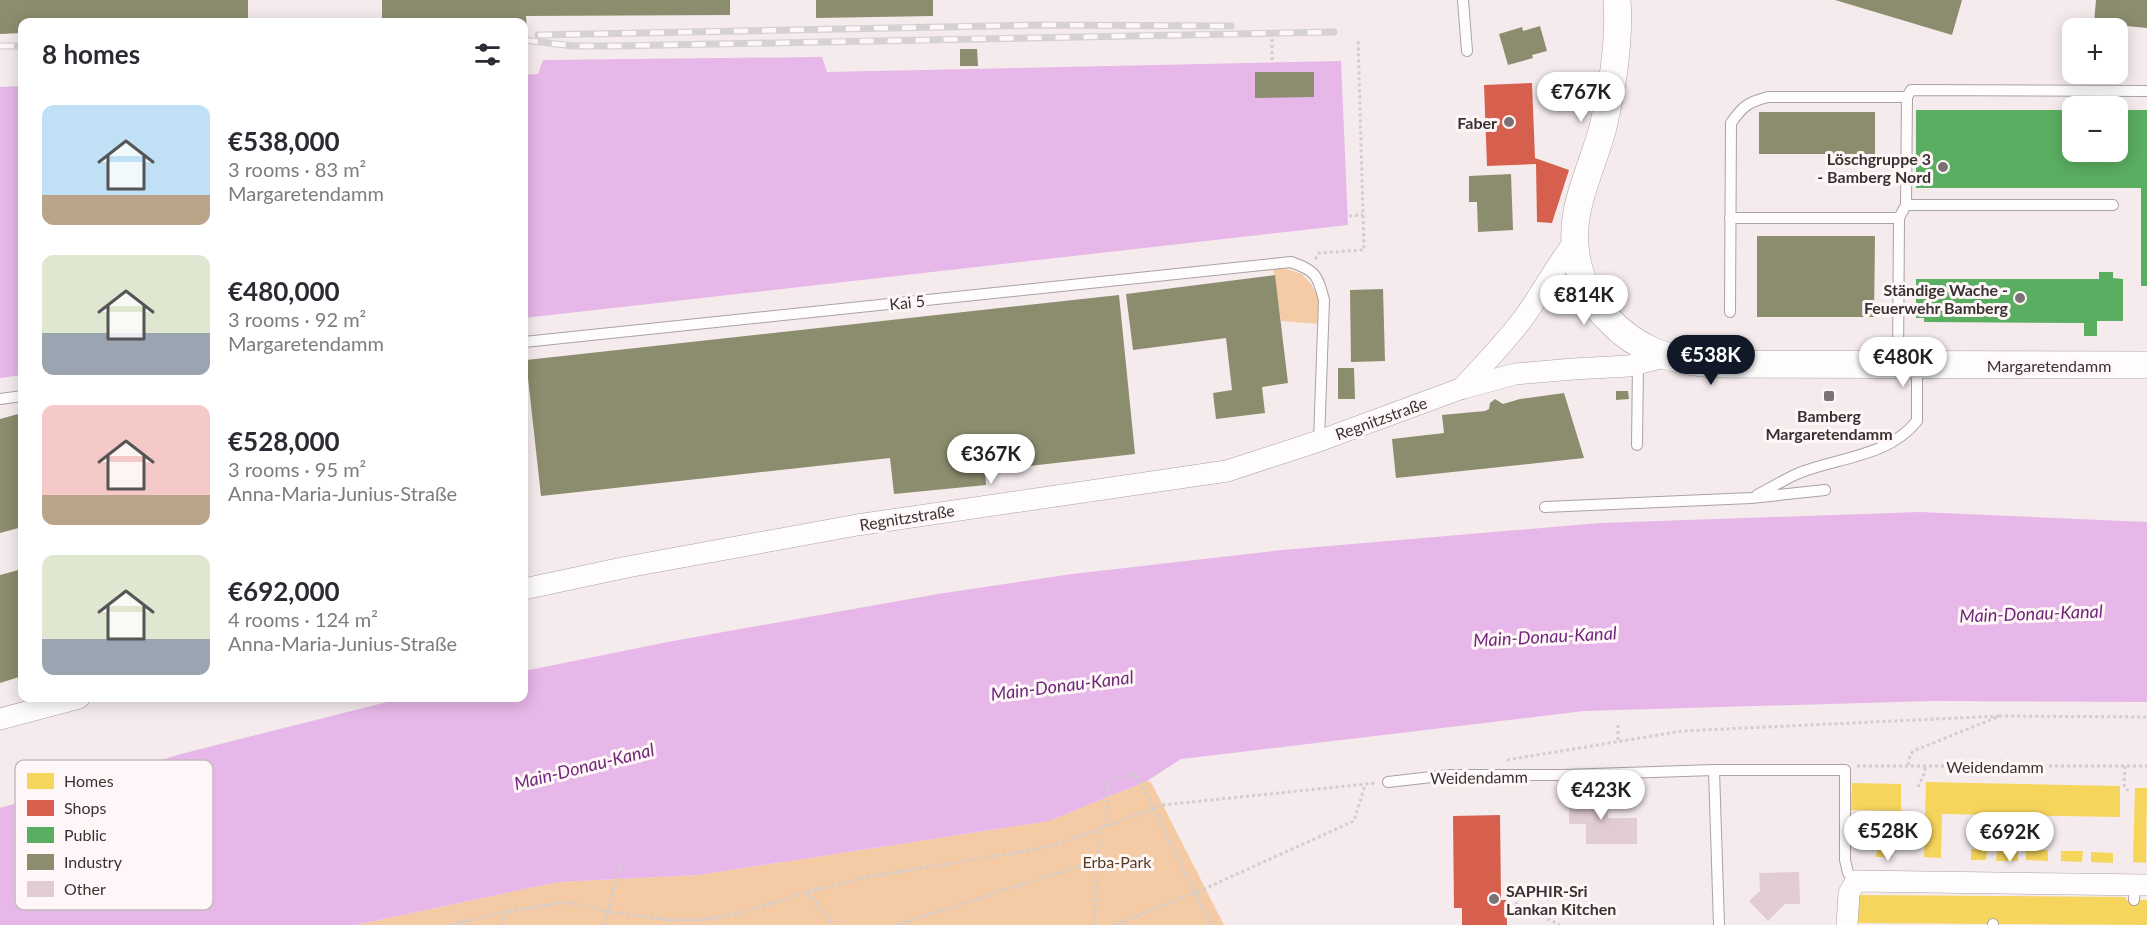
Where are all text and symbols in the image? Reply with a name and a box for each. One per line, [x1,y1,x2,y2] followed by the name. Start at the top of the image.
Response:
[2062,18,2128,162] map controls
[2062,18,2128,84] button: +
[42,38,140,70] text: 8 homes
[471,38,504,71] icon: filters
[1539,72,1623,123] pin: €767K
[1551,79,1611,103] text: €767K
[2062,96,2128,162] button: −
[1457,113,1497,132] place label: Faber
[1502,115,1516,129] marker: Faber
[228,125,340,157] text: €538,000
[90,129,162,201] icon: home
[1817,149,1931,186] place label: Löschgruppe 3 - Bamberg Nord
[228,157,366,181] text: 3 rooms · 83 m²
[1936,160,1950,174] marker: Löschgruppe 3 - Bamberg Nord
[228,181,384,205] text: Margaretendamm
[228,275,340,307] text: €480,000
[1542,275,1626,326] pin: €814K
[90,279,162,351] icon: home
[1864,280,2009,317] place label: Ständige Wache - Feuerwehr Bamberg
[1554,282,1614,306] text: €814K
[888,291,926,313] street label: Kai 5
[2013,291,2027,305] marker: Ständige Wache - Feuerwehr Bamberg
[228,307,366,331] text: 3 rooms · 92 m²
[228,331,384,355] text: Margaretendamm
[1669,335,1753,386] pin: €538K
[1861,337,1945,388] pin: €480K
[1681,342,1741,366] text: €538K
[1873,344,1933,368] text: €480K
[1987,356,2111,375] street label: Margaretendamm
[1822,389,1836,403] marker: Bamberg Margaretendamm
[1333,393,1429,443] street label: Regnitzstraße
[1765,406,1893,443] place label: Bamberg Margaretendamm
[228,425,340,457] text: €528,000
[90,429,162,501] icon: home
[949,434,1033,485] pin: €367K
[961,441,1021,465] text: €367K
[228,457,366,481] text: 3 rooms · 95 m²
[228,481,457,505] text: Anna-Maria-Junius-Straße
[858,500,956,534] street label: Regnitzstraße
[228,575,340,607] text: €692,000
[90,579,162,651] icon: home
[1959,599,2103,627] water label: Main-Donau-Kanal
[228,607,378,631] text: 4 rooms · 124 m²
[1473,621,1617,651] water label: Main-Donau-Kanal
[228,631,457,655] text: Anna-Maria-Junius-Straße
[989,665,1135,705] water label: Main-Donau-Kanal
[512,738,656,794] water label: Main-Donau-Kanal
[1946,757,2044,776] street label: Weidendamm
[15,760,213,910] legend
[1430,767,1528,787] street label: Weidendamm
[1559,770,1643,821] pin: €423K
[64,771,114,790] text: Homes
[1571,777,1631,801] text: €423K
[64,798,107,817] text: Shops
[1846,811,1930,862] pin: €528K
[1968,812,2052,863] pin: €692K
[1858,818,1918,842] text: €528K
[1980,819,2040,843] text: €692K
[64,825,107,844] text: Public
[64,852,123,871] text: Industry
[1083,852,1152,871] park label: Erba-Park
[64,879,106,898] text: Other
[1506,881,1616,918] place label: SAPHIR-Sri Lankan Kitchen
[1487,892,1501,906] marker: SAPHIR-Sri Lankan Kitchen

